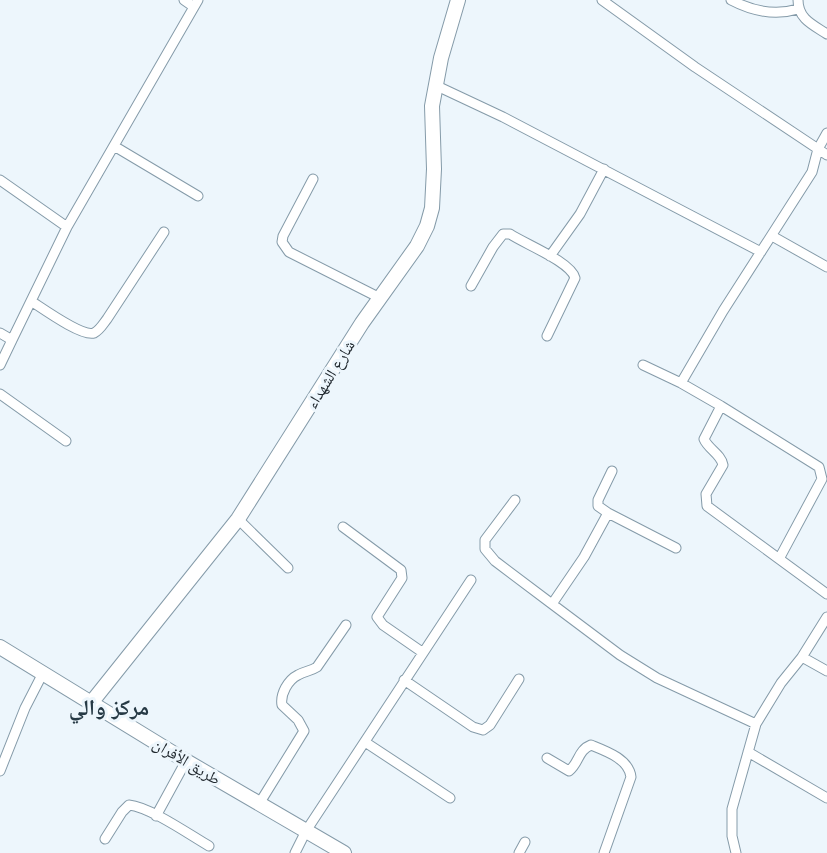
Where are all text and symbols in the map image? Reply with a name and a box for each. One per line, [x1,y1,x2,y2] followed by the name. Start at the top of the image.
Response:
[302,337,360,412] street label: شارع الشهداء
[69,695,149,724] district label: مركز والي
[149,734,224,790] street label: طريق الأفران

